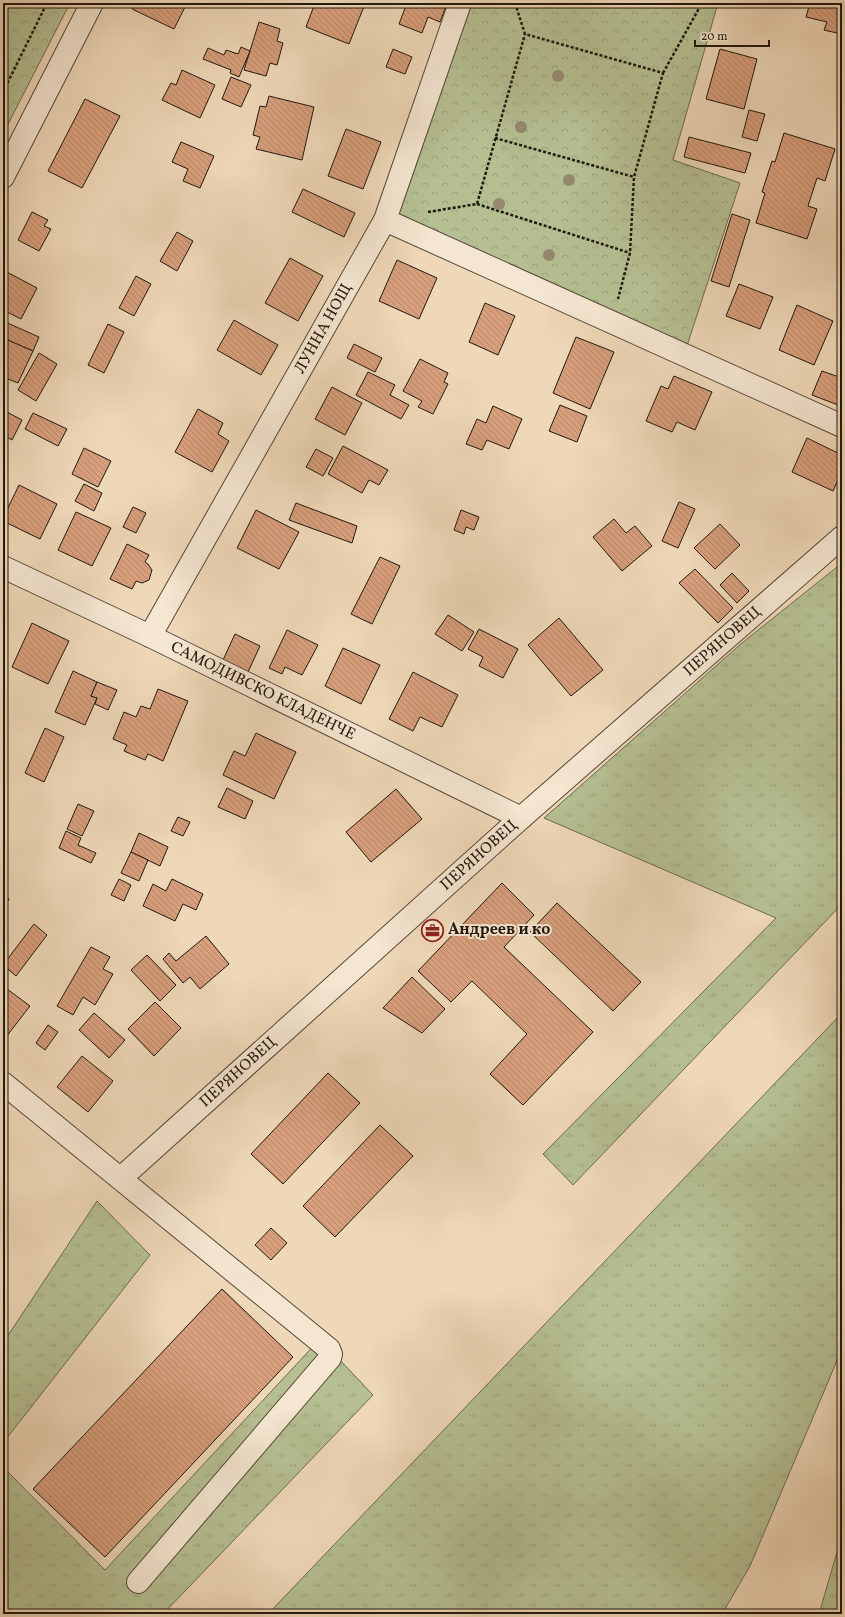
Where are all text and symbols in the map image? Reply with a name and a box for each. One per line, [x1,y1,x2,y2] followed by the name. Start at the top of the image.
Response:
[695,22,769,48] scale bar
[701,29,728,45] text: 20 m
[289,279,358,378] street label: ЛУННА НОЩ
[679,601,766,682] street label: ПЕРЯНОВЕЦ
[167,637,359,746] street label: САМОДИВСКО КЛАДЕНЧЕ
[436,815,523,896] street label: ПЕРЯНОВЕЦ
[419,917,445,943] office icon: Андреев и ко
[448,919,550,941] place label: Андреев и ко
[195,1032,282,1113] street label: ПЕРЯНОВЕЦ

